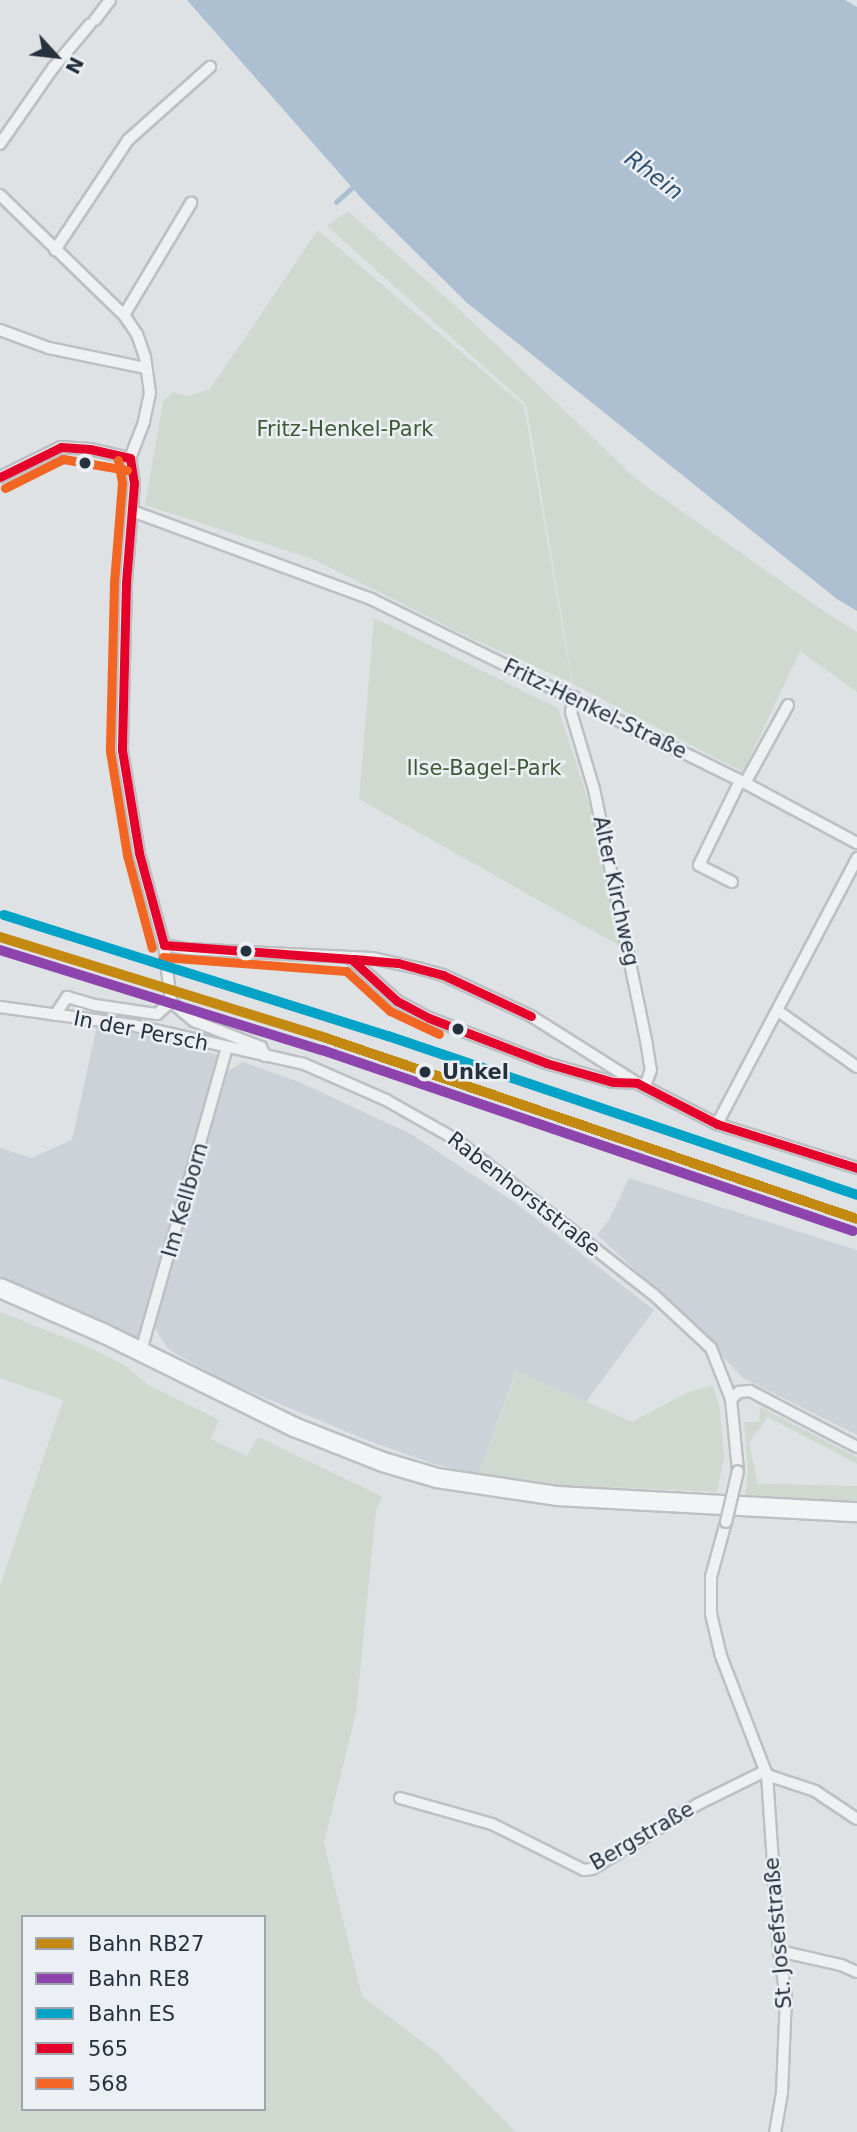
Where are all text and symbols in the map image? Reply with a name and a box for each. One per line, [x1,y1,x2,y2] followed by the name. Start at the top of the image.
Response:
[21,21,91,91] north arrow
[61,53,88,78] text: N
[619,144,689,206] water label: Rhein
[256,416,434,442] park label: Fritz-Henkel-Park
[78,456,92,470] unlabelled marker
[499,654,691,764] street label: Fritz-Henkel-Straße
[406,755,562,781] park label: Ilse-Bagel-Park
[588,814,644,968] street label: Alter Kirchweg
[239,944,253,958] unlabelled marker
[71,1006,211,1056] street label: In der Persch
[451,1022,465,1036] unlabelled marker
[442,1059,509,1085] place label: Unkel
[414,1061,436,1083] marker: Unkel
[442,1126,606,1262] street label: Rabenhorststraße
[157,1140,213,1260] street label: Im Kellborn
[586,1796,698,1876] street label: Bergstraße
[759,1856,797,2010] street label: St. Josefstraße
[21,1915,266,2111] legend
[88,1932,204,1956] text: Bahn RB27
[88,1967,190,1991] text: Bahn RE8
[88,2002,175,2026] text: Bahn ES
[88,2037,128,2061] text: 565
[88,2072,128,2096] text: 568

